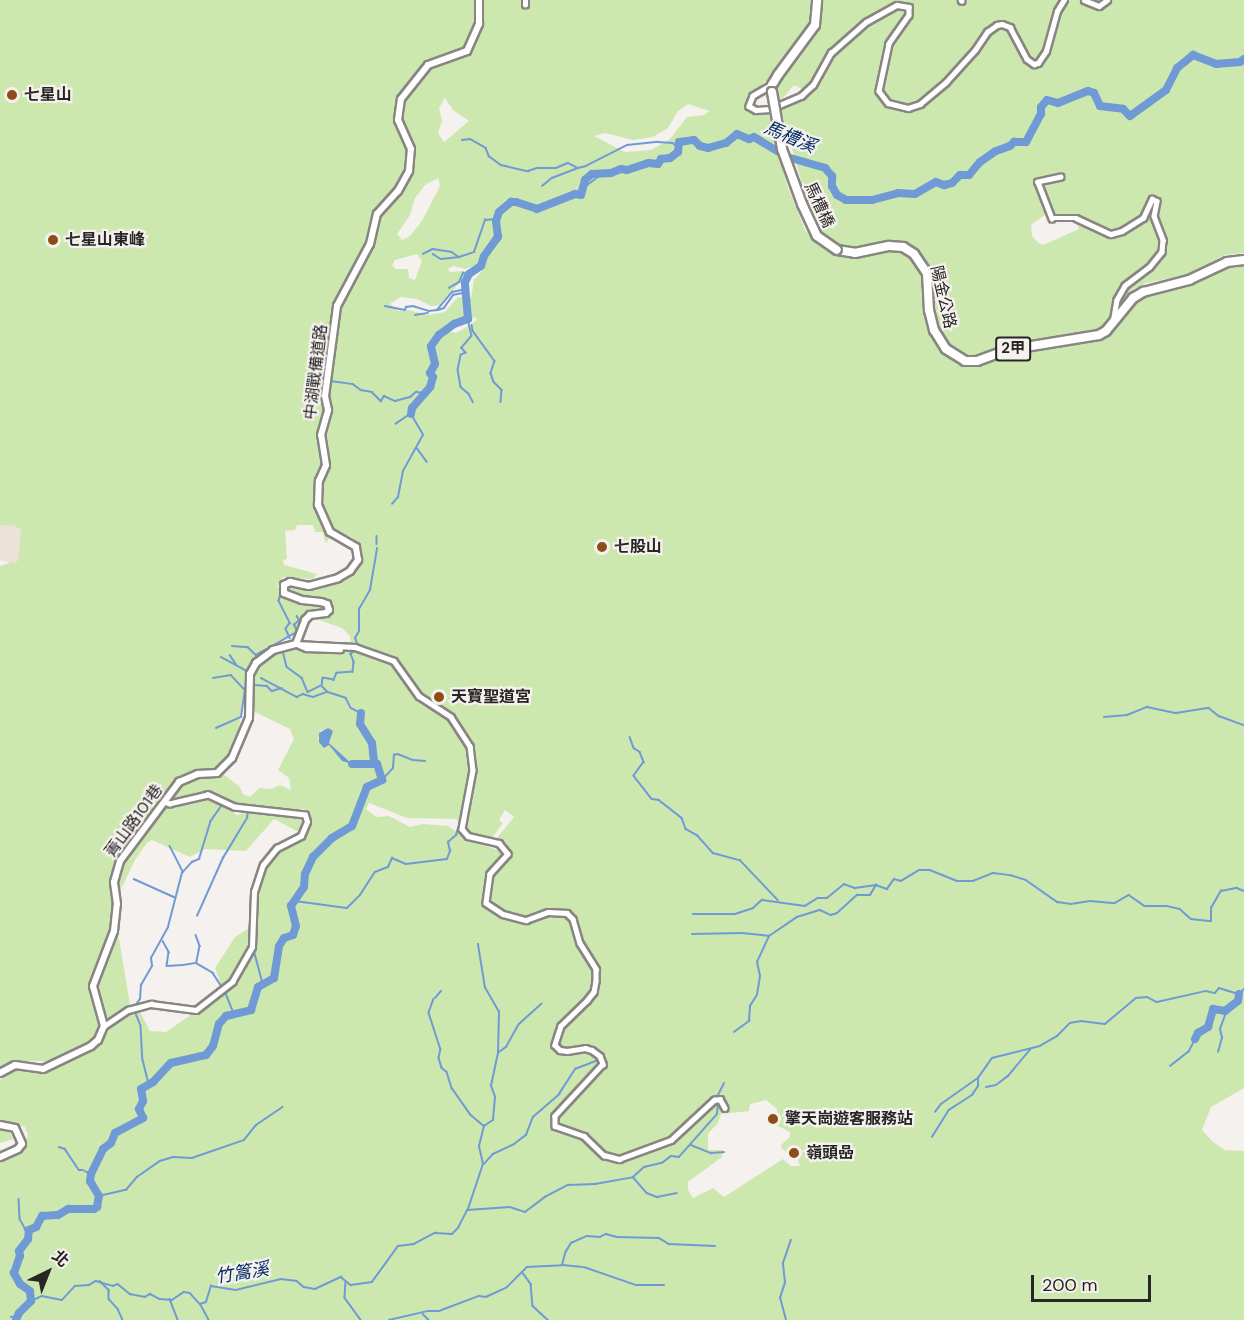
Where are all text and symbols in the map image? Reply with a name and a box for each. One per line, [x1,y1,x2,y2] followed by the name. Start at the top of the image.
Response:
[24,85,72,105] place label: 七星山
[5,88,19,102] marker: 七星山
[761,117,819,157] water label: 馬槽溪
[800,179,838,231] street label: 馬槽橋
[65,230,145,250] place label: 七星山東峰
[46,233,60,247] marker: 七星山東峰
[926,264,960,330] street label: 陽金公路
[301,323,331,421] street label: 中湖戰備道路
[995,337,1031,361] road number: 2甲
[614,537,662,557] place label: 七股山
[595,540,609,554] marker: 七股山
[451,687,531,707] place label: 天寶聖道宮
[432,690,446,704] marker: 天寶聖道宮
[101,781,167,861] street label: 菁山路101巷
[785,1109,913,1129] place label: 擎天崗遊客服務站
[766,1112,780,1126] marker: 擎天崗遊客服務站
[806,1143,854,1163] place label: 嶺頭喦
[787,1146,801,1160] marker: 嶺頭喦
[18,1242,78,1302] north arrow
[48,1245,74,1272] text: 北
[214,1258,270,1288] water label: 竹篙溪
[1034,1263,1154,1301] scale bar
[1042,1273,1098,1297] text: 200 m

